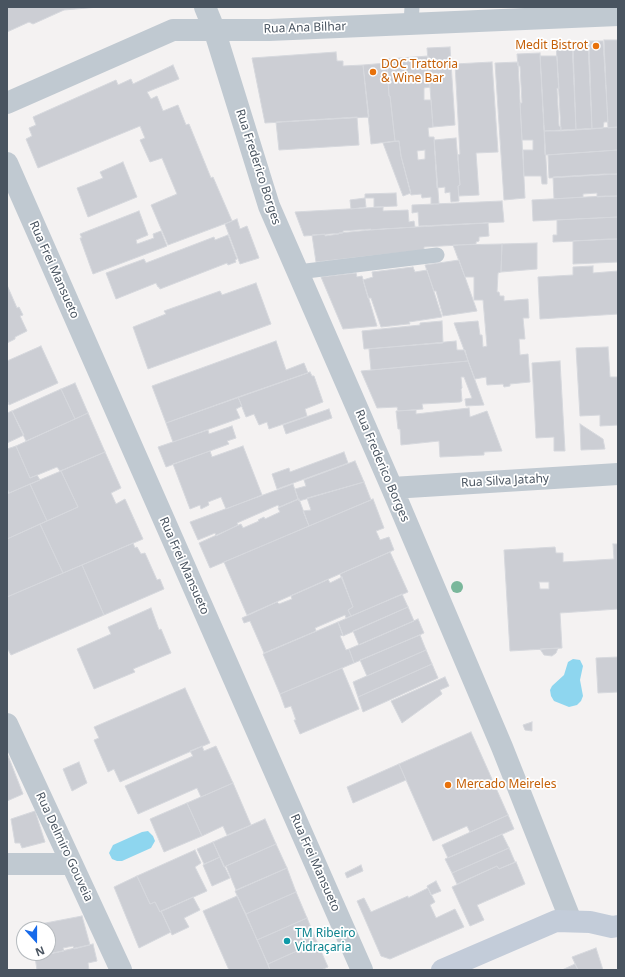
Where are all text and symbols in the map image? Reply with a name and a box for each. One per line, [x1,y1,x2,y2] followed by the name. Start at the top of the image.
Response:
[263,19,347,37] street label: Rua Ana Bilhar
[515,39,588,53] place label: Medit Bistrot
[591,41,601,51] marker: Medit Bistrot
[381,58,458,86] place label: DOC Trattoria & Wine Bar
[368,67,378,77] marker: DOC Trattoria & Wine Bar
[233,107,283,227] street label: Rua Frederico Borges
[26,219,82,321] street label: Rua Frei Mansueto
[352,408,412,524] street label: Rua Frederico Borges
[461,472,549,490] street label: Rua Silva Jatahy
[156,515,212,617] street label: Rua Frei Mansueto
[456,778,556,792] place label: Mercado Meireles
[443,780,453,790] marker: Mercado Meireles
[32,790,96,904] street label: Rua Delmiro Gouveia
[287,812,343,914] street label: Rua Frei Mansueto
[16,921,56,961] north arrow
[295,927,355,955] place label: TM Ribeiro Vidraçaria
[282,936,292,946] marker: TM Ribeiro Vidraçaria
[33,943,47,960] text: N

